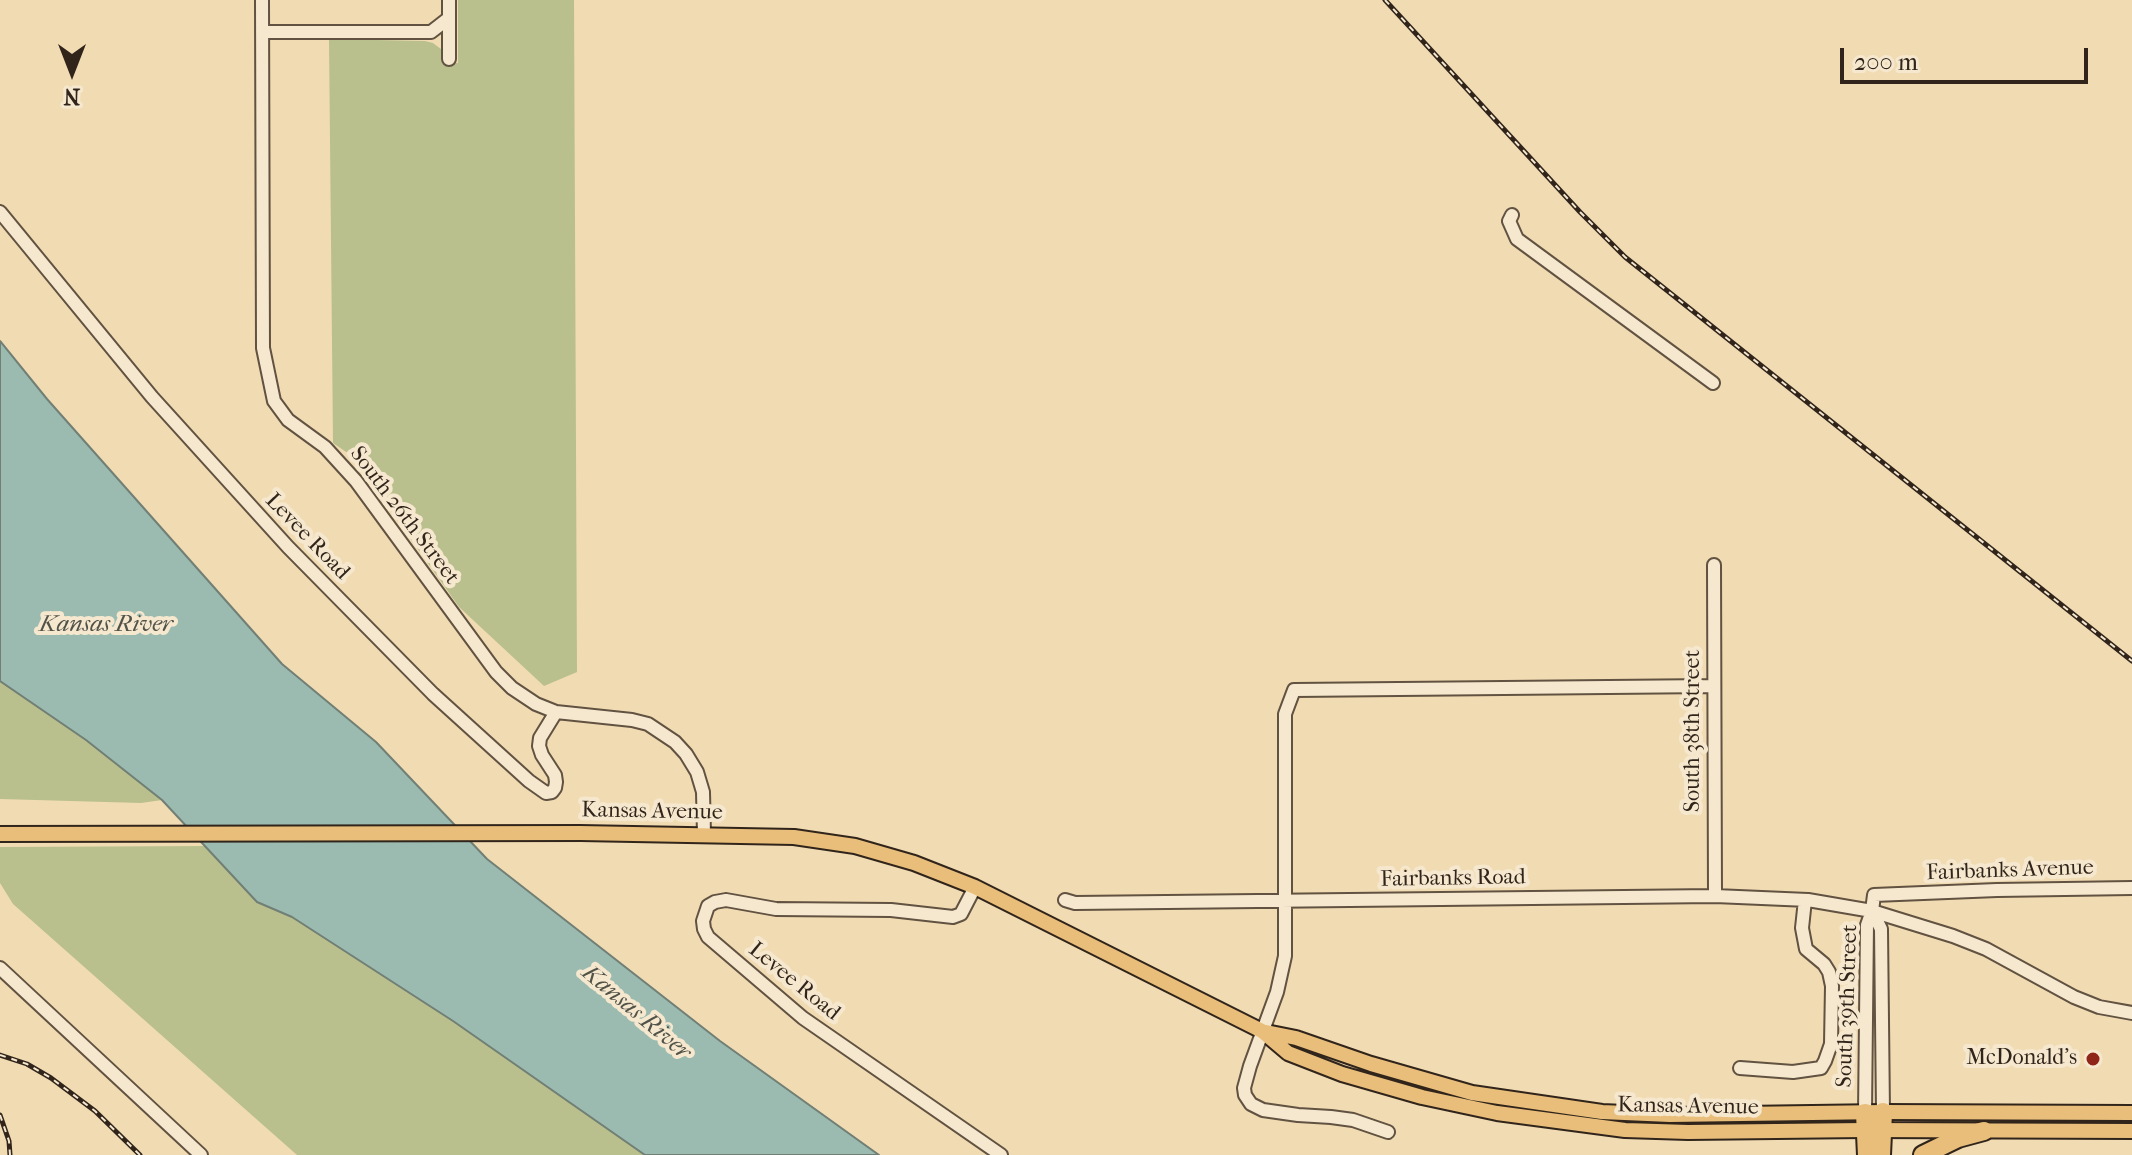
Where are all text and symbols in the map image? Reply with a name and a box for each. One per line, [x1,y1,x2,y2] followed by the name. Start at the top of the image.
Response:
[32,32,112,112] north arrow
[1844,32,2092,82] scale bar
[1854,48,1918,76] text: 200 m
[64,83,80,109] text: N
[344,442,464,590] street label: South 26th Street
[259,488,355,586] street label: Levee Road
[39,611,173,639] water label: Kansas River
[1681,650,1707,812] street label: South 38th Street
[581,798,723,826] street label: Kansas Avenue
[1926,855,2094,887] street label: Fairbanks Avenue
[1380,865,1526,893] street label: Fairbanks Road
[1832,924,1864,1088] street label: South 39th Street
[743,937,845,1027] street label: Levee Road
[576,959,696,1067] water label: Kansas River
[1966,1046,2077,1072] place label: McDonald's
[2084,1050,2102,1068] marker: McDonald's
[1617,1093,1759,1121] street label: Kansas Avenue

